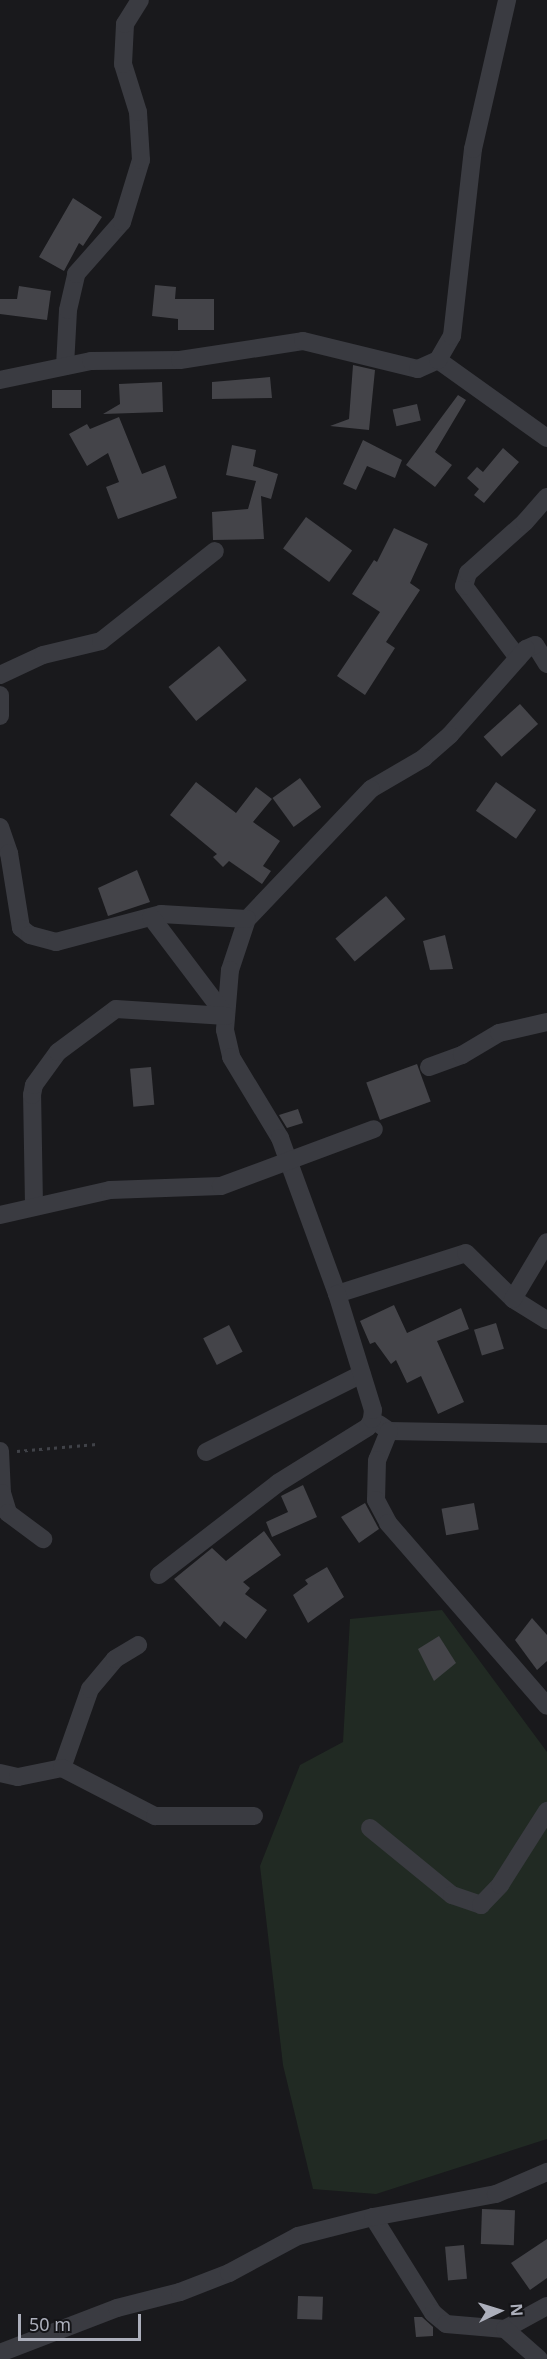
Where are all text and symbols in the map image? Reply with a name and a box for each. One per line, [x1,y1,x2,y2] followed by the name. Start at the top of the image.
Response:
[469,2281,529,2341] north arrow
[21,2302,144,2340] scale bar
[506,2302,528,2317] text: N
[29,2312,71,2336] text: 50 m

